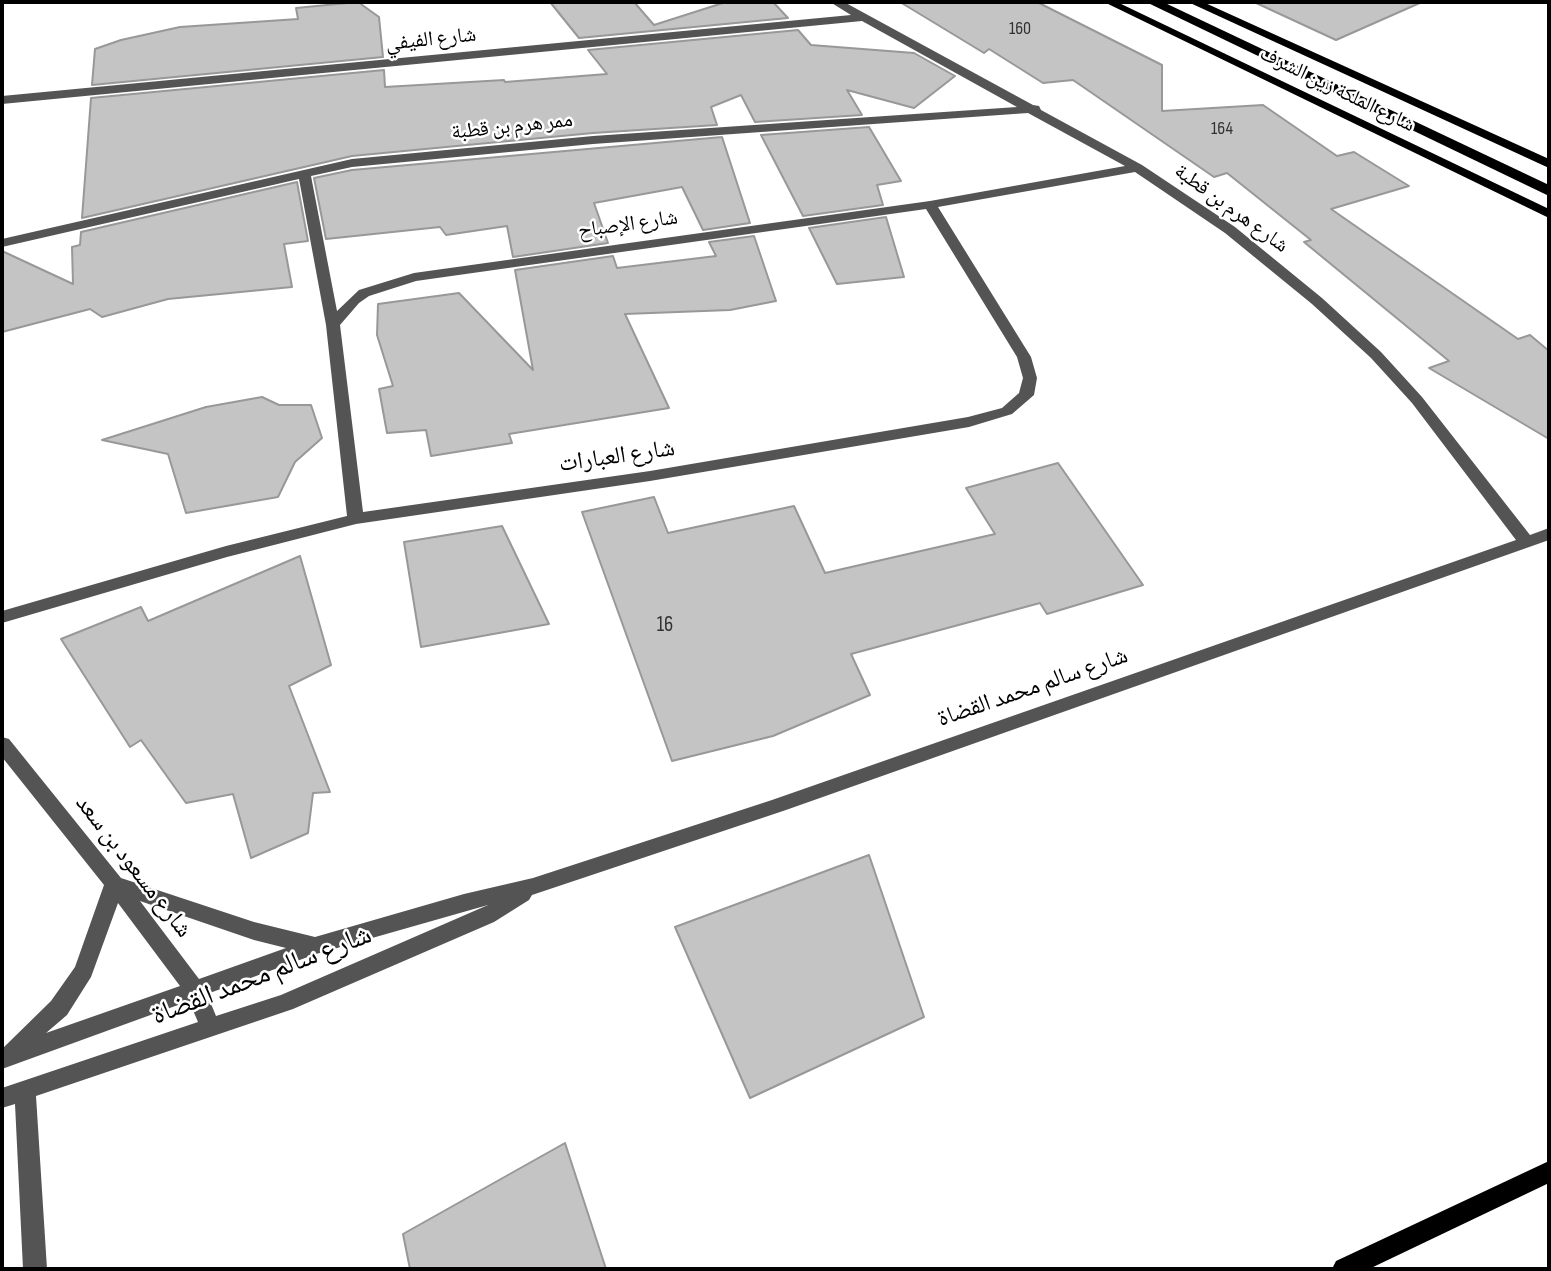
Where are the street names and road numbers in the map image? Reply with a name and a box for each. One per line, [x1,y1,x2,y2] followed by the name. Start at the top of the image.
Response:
[384,23,478,57] street label: شارع الفيفي
[1255,42,1419,138] street label: شارع الملكة زين الشرف
[450,108,574,146] street label: ممر هرم بن قطبة
[1169,159,1293,259] street label: شارع هرم بن قطبة
[577,206,679,244] street label: شارع الإصباح
[557,435,677,479] street label: شارع العبارات
[934,642,1132,734] street label: شارع سالم محمد القضاة
[68,790,198,944] street label: شارع مسعود بن سعد
[147,919,377,1033] street label: شارع سالم محمد القضاة

